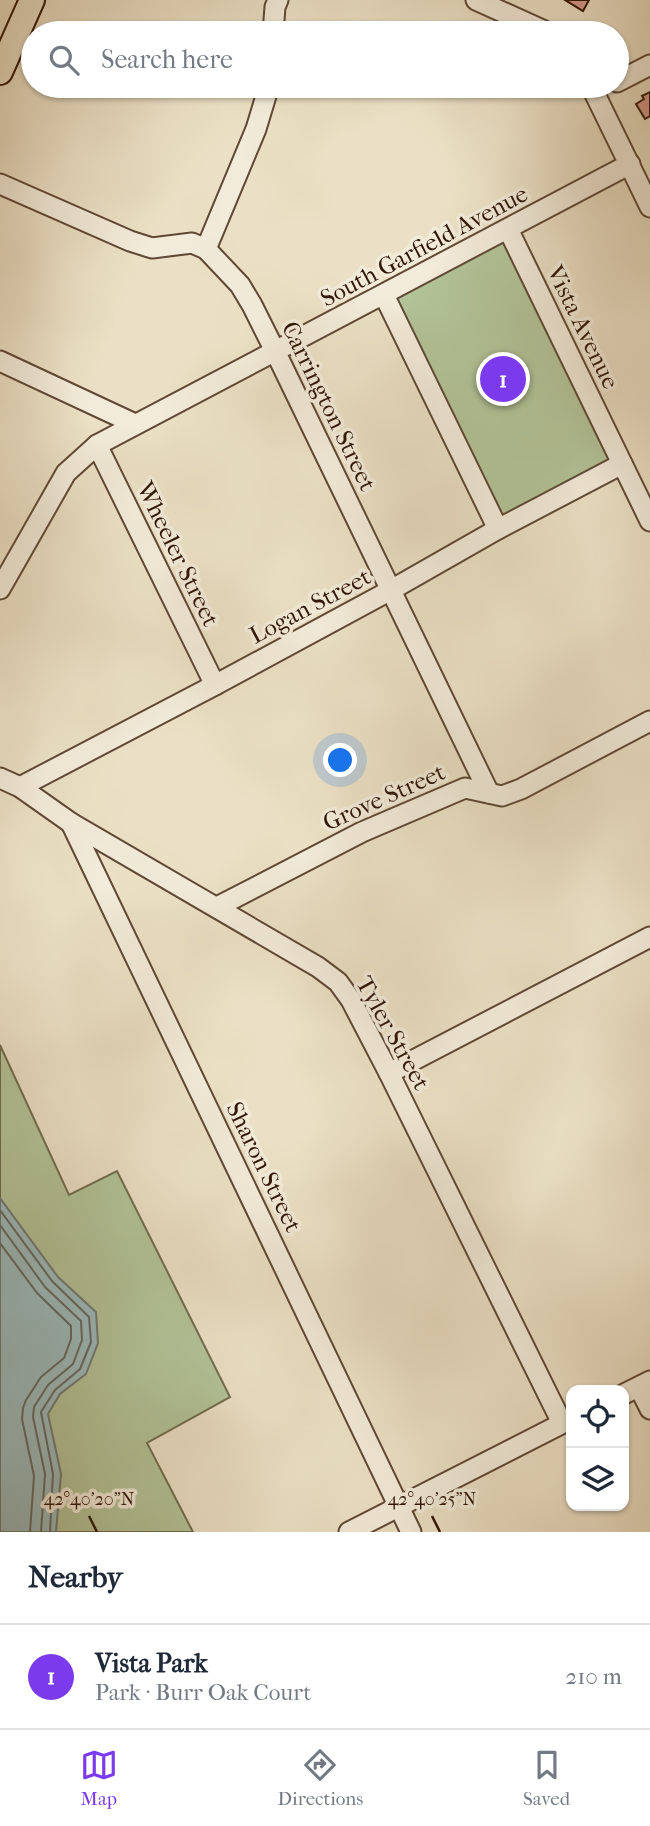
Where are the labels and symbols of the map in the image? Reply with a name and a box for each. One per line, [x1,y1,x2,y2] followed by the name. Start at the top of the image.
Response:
[316,179,533,312] street label: South Garfield Avenue
[541,260,625,393] street label: Vista Avenue
[276,317,382,496] street label: Carrington Street
[480,353,526,405] pin: 1
[130,476,225,631] street label: Wheeler Street
[245,562,376,650] street label: Logan Street
[323,743,357,777] your location
[319,757,450,836] street label: Grove Street
[350,971,436,1095] street label: Tyler Street
[220,1097,308,1237] street label: Sharon Street
[44,1489,135,1510] text: 42°40'20"N
[388,1489,477,1510] text: 42°40'25"N

